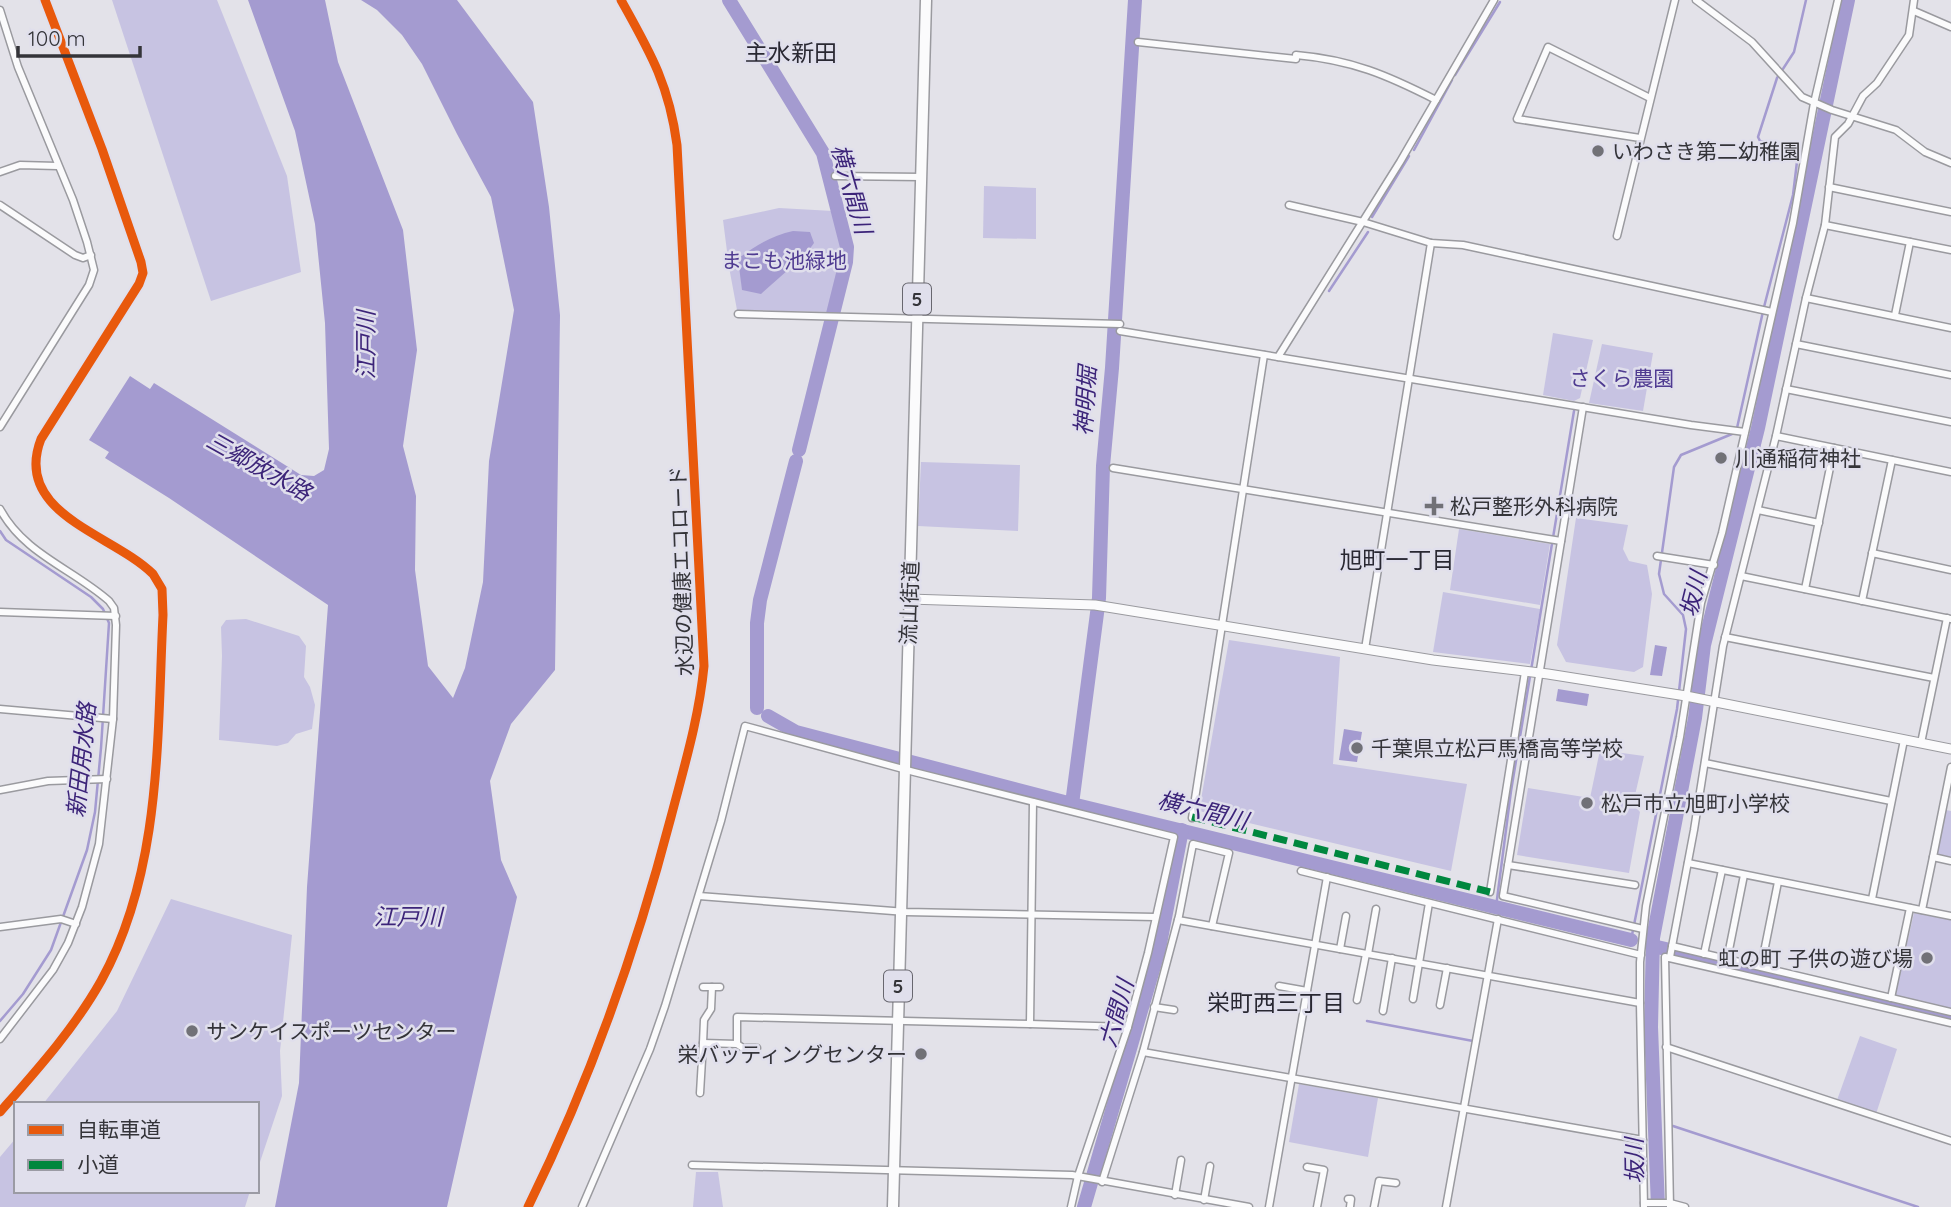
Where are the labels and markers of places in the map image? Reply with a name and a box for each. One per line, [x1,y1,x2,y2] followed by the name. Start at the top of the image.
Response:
[1612,138,1801,164] place label: いわさき第二幼稚園
[1590,143,1606,159] marker: いわさき第二幼稚園
[1735,445,1861,471] place label: 川通稲荷神社
[1713,450,1729,466] marker: 川通稲荷神社
[1450,493,1618,519] place label: 松戸整形外科病院
[1424,496,1444,516] marker: 松戸整形外科病院
[1371,735,1623,761] place label: 千葉県立松戸馬橋高等学校
[1349,740,1365,756] marker: 千葉県立松戸馬橋高等学校
[1601,790,1790,816] place label: 松戸市立旭町小学校
[1579,795,1595,811] marker: 松戸市立旭町小学校
[1718,945,1913,971] place label: 虹の町 子供の遊び場
[1919,950,1935,966] marker: 虹の町 子供の遊び場
[206,1018,457,1044] place label: サンケイスポーツセンター
[184,1023,200,1039] marker: サンケイスポーツセンター
[677,1041,907,1067] place label: 栄バッティングセンター
[913,1046,929,1062] marker: 栄バッティングセンター

